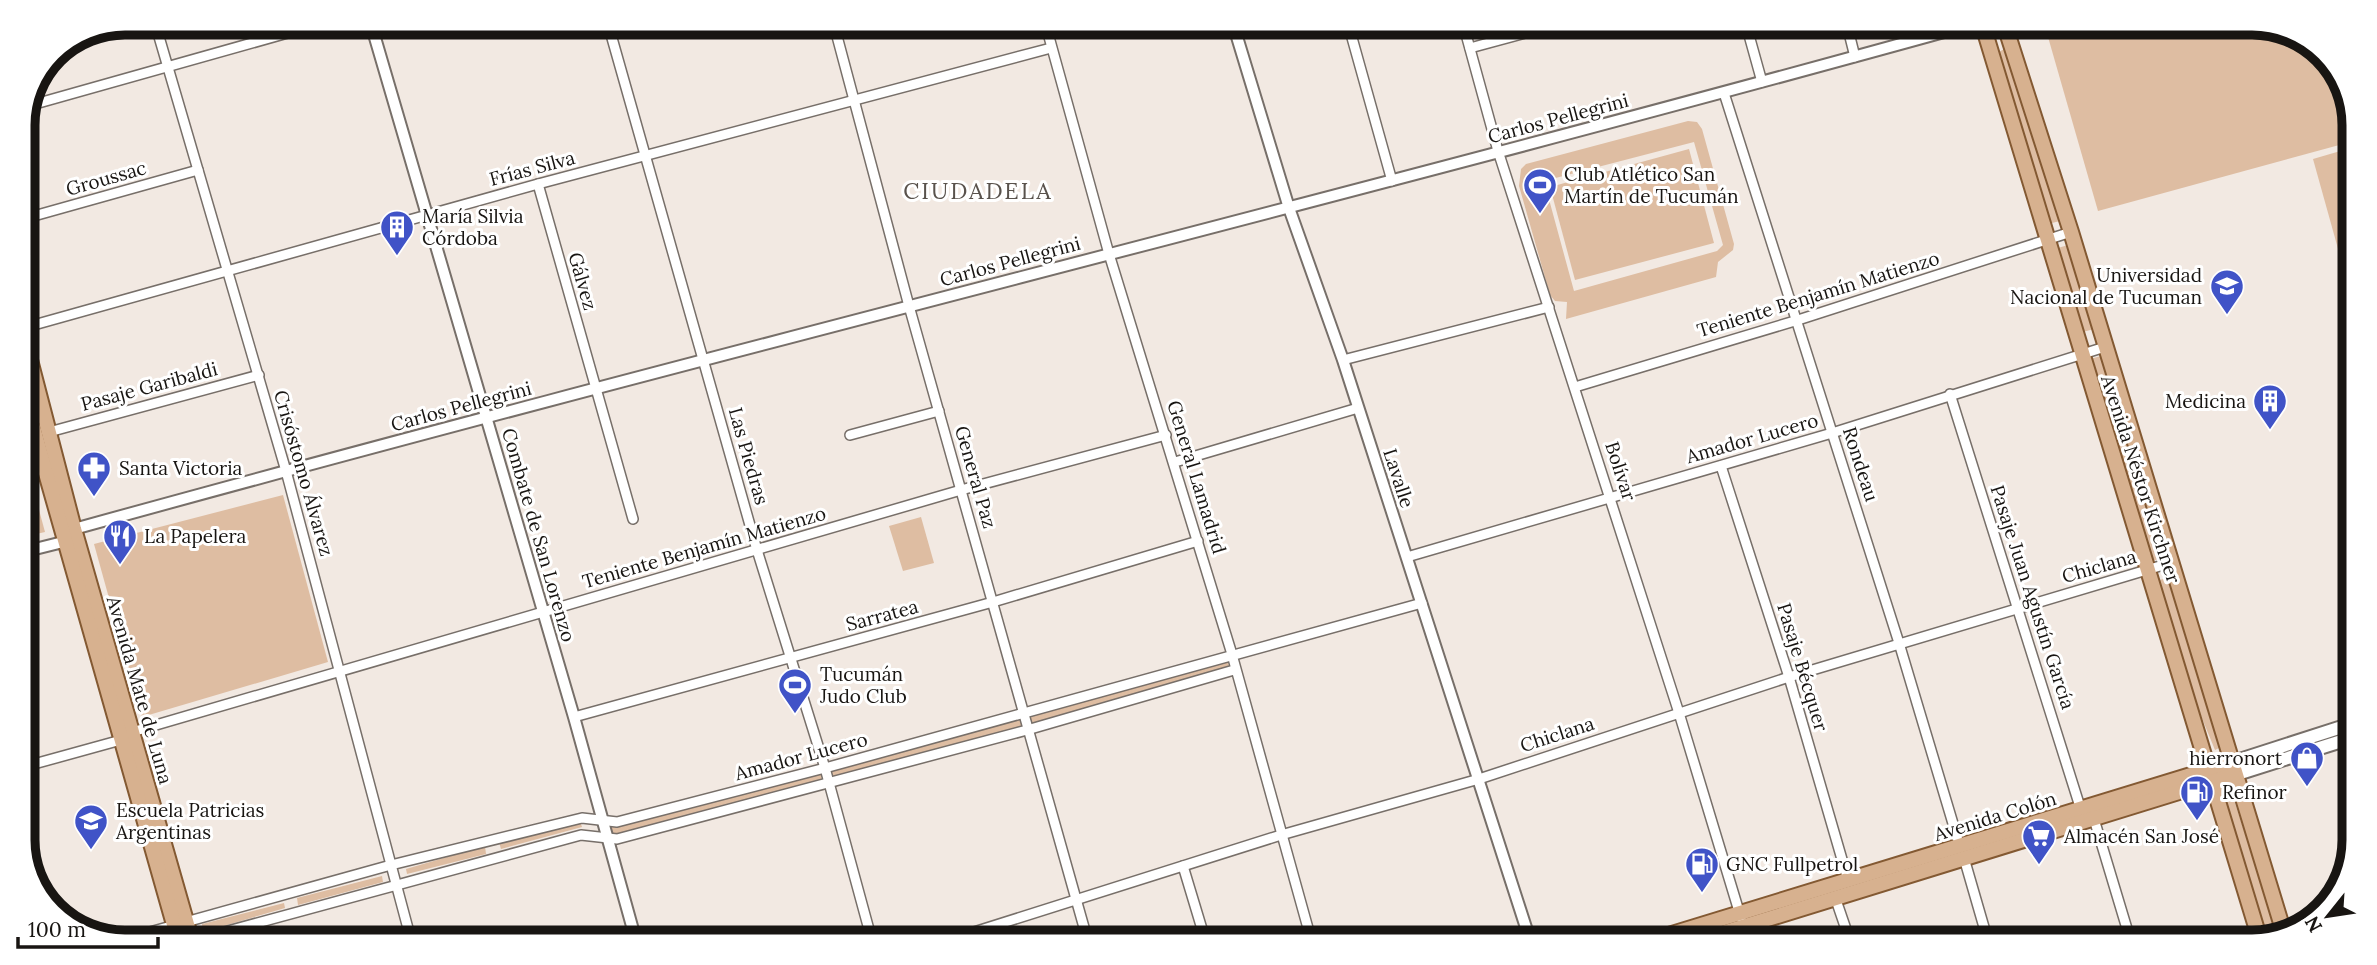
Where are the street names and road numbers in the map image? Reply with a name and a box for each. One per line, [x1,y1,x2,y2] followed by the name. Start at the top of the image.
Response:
[1485,88,1631,148] street label: Carlos Pellegrini
[487,145,578,191] street label: Frías Silva
[63,155,149,201] street label: Groussac
[937,231,1083,291] street label: Carlos Pellegrini
[1694,246,1942,342] street label: Teniente Benjamín Matienzo
[563,249,603,313] street label: Gálvez
[78,356,220,416] street label: Pasaje Garibaldi
[2096,371,2186,587] street label: Avenida Néstor Kirchner
[388,376,534,436] street label: Carlos Pellegrini
[269,387,339,559] street label: Crisóstomo Álvarez
[1162,397,1232,557] street label: General Lamadrid
[724,405,774,508] street label: Las Piedras
[1682,408,1821,469] street label: Amador Lucero
[950,423,1002,531] street label: General Paz
[1838,424,1884,504] street label: Rondeau
[497,425,581,645] street label: Combate de San Lorenzo
[1600,438,1642,504] street label: Bolívar
[1378,445,1420,511] street label: Lavalle
[1985,482,2081,712] street label: Pasaje Juan Agustín García
[579,501,829,593] street label: Teniente Benjamín Matienzo
[2059,544,2139,588] street label: Chiclana
[101,592,178,787] street label: Avenida Mate de Luna
[843,594,921,636] street label: Sarratea
[1772,600,1834,735] street label: Pasaje Bécquer
[1517,711,1597,757] street label: Chiclana
[731,727,870,785] street label: Amador Lucero
[1930,786,2059,846] street label: Avenida Colón

